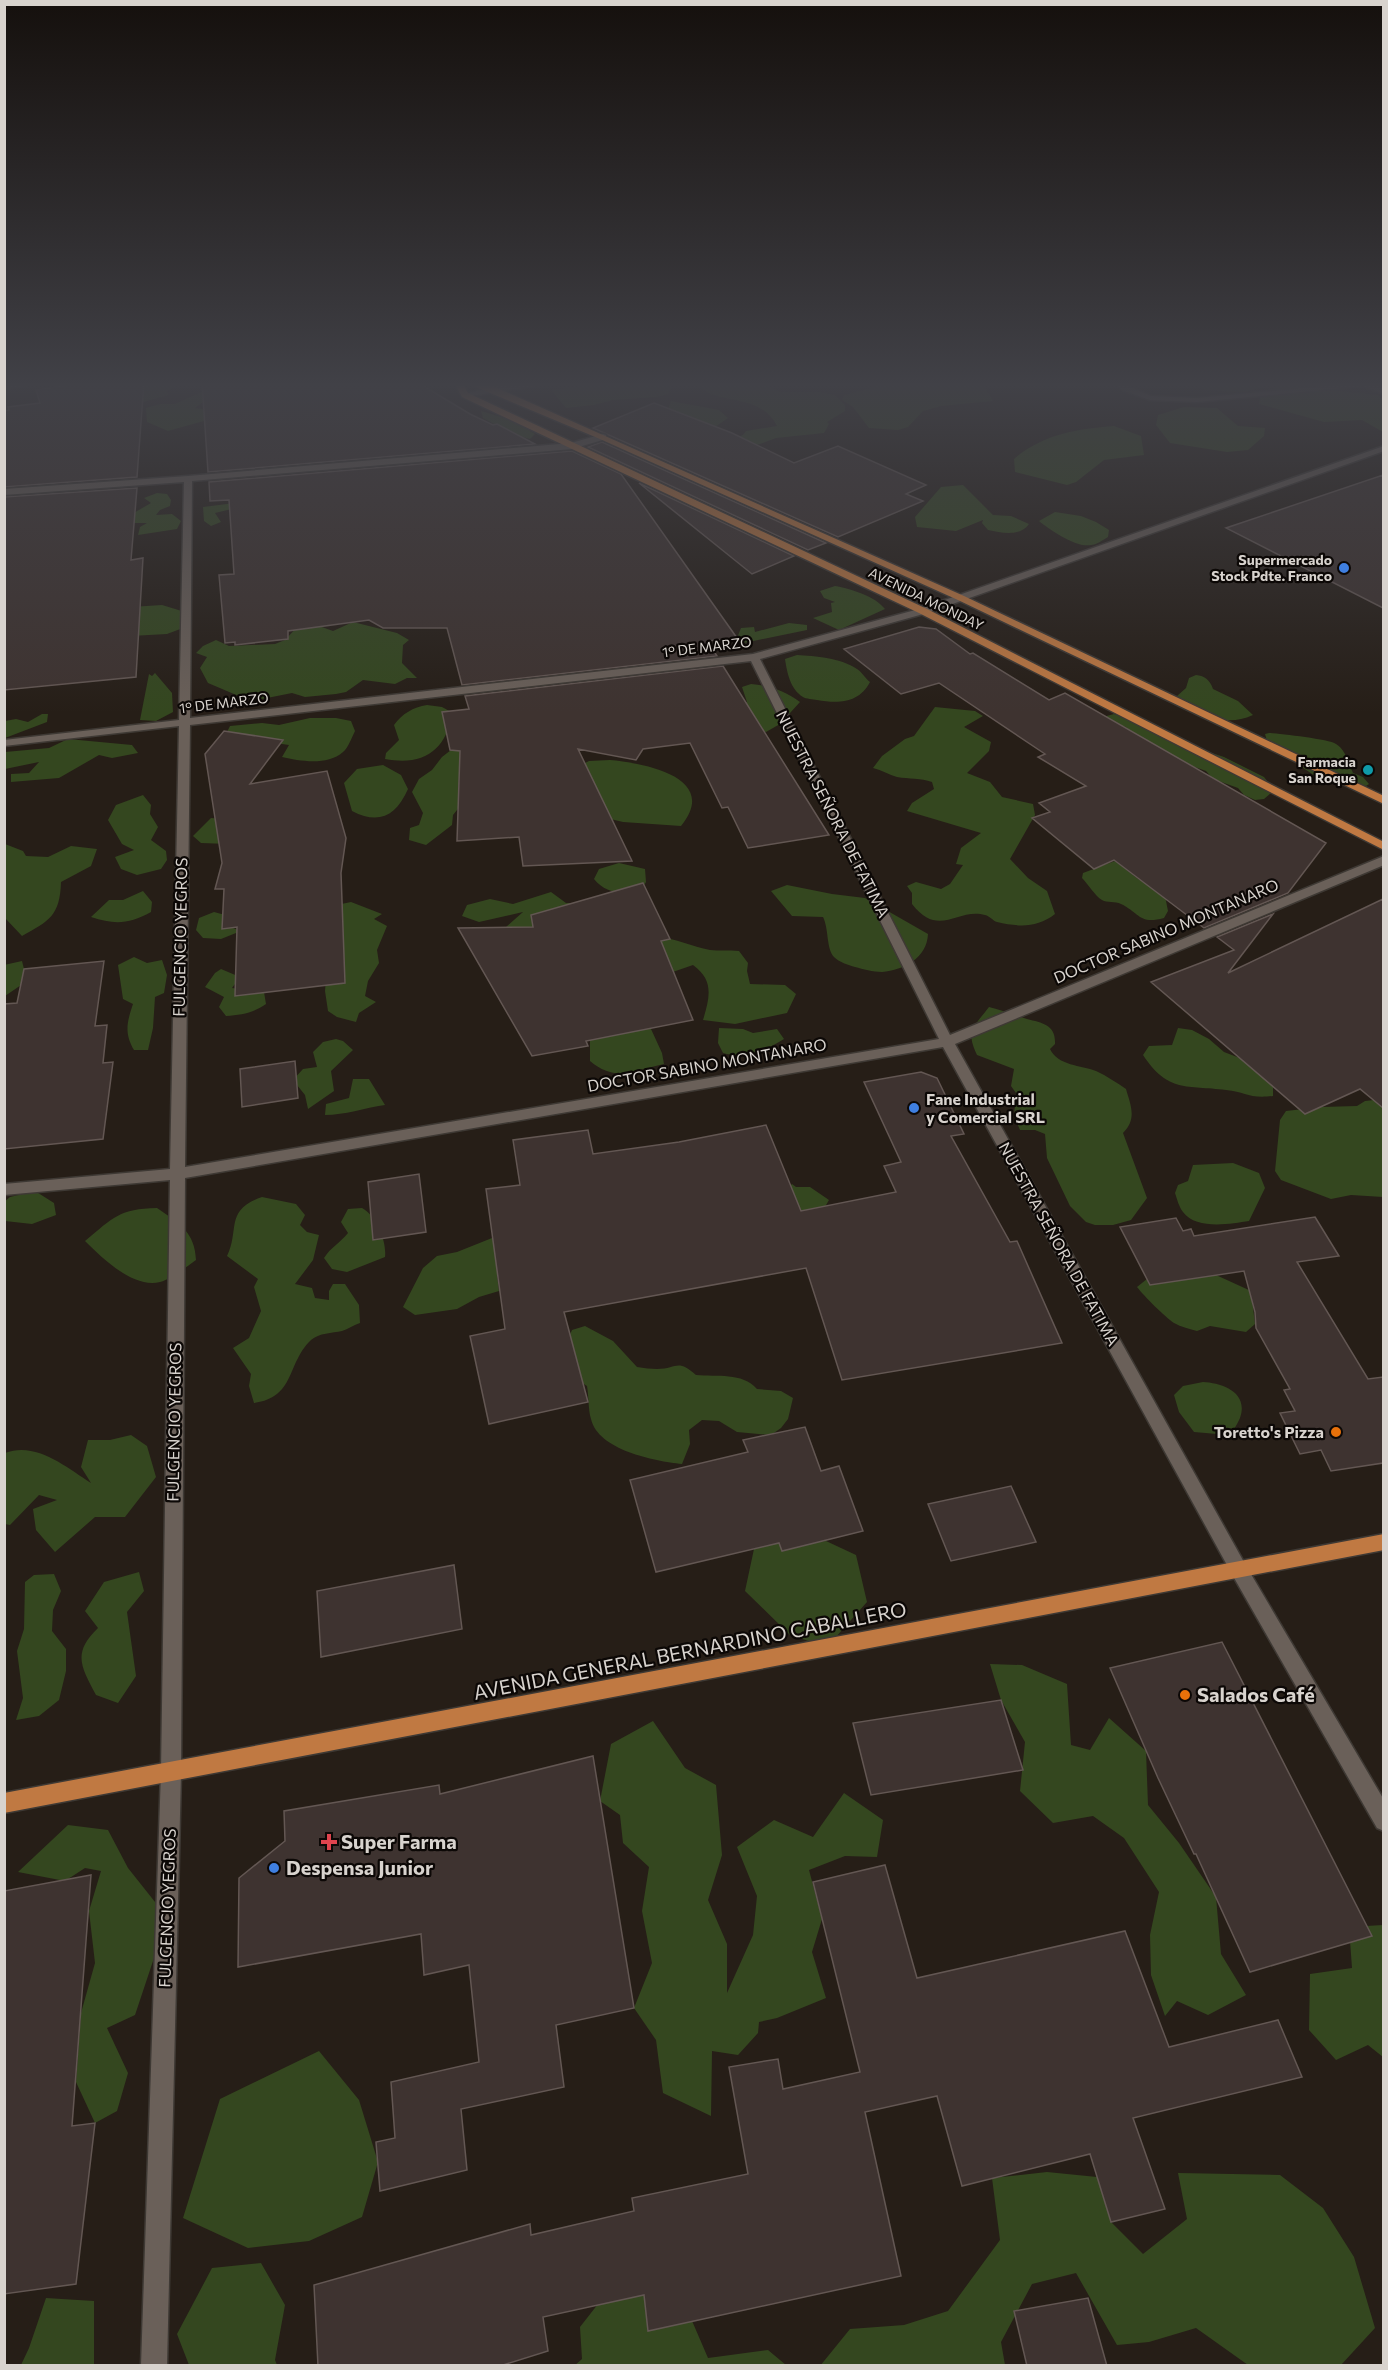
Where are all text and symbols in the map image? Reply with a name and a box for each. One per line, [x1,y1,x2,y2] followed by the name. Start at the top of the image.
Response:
[1211,551,1332,584] place label: Supermercado Stock Pdte. Franco
[1337,561,1351,575] marker: Supermercado Stock Pdte. Franco
[866,563,987,634] street label: AVENIDA MONDAY
[661,633,753,660] street label: 1° DE MARZO
[178,689,270,716] street label: 1° DE MARZO
[773,707,894,921] street label: NUESTRA SEÑORA DE FATIMA
[1288,753,1356,786] place label: Farmacia San Roque
[1361,763,1375,777] marker: Farmacia San Roque
[169,857,190,1017] street label: FULGENCIO YEGROS
[1050,874,1281,987] street label: DOCTOR SABINO MONTANARO
[586,1034,828,1095] street label: DOCTOR SABINO MONTANARO
[926,1089,1045,1126] place label: Fane Industrial y Comercial SRL
[907,1101,921,1115] marker: Fane Industrial y Comercial SRL
[995,1139,1123,1349] street label: NUESTRA SEÑORA DE FATIMA
[163,1342,184,1502] street label: FULGENCIO YEGROS
[1214,1422,1324,1441] place label: Toretto's Pizza
[1329,1425,1343,1439] marker: Toretto's Pizza
[471,1596,908,1704] street label: AVENIDA GENERAL BERNARDINO CABALLERO
[1197,1682,1315,1706] place label: Salados Café
[1178,1688,1192,1702] marker: Salados Café
[154,1828,179,1988] street label: FULGENCIO YEGROS
[341,1829,457,1853] place label: Super Farma
[322,1835,336,1849] marker: Super Farma
[286,1855,433,1879] place label: Despensa Junior
[267,1861,281,1875] marker: Despensa Junior

